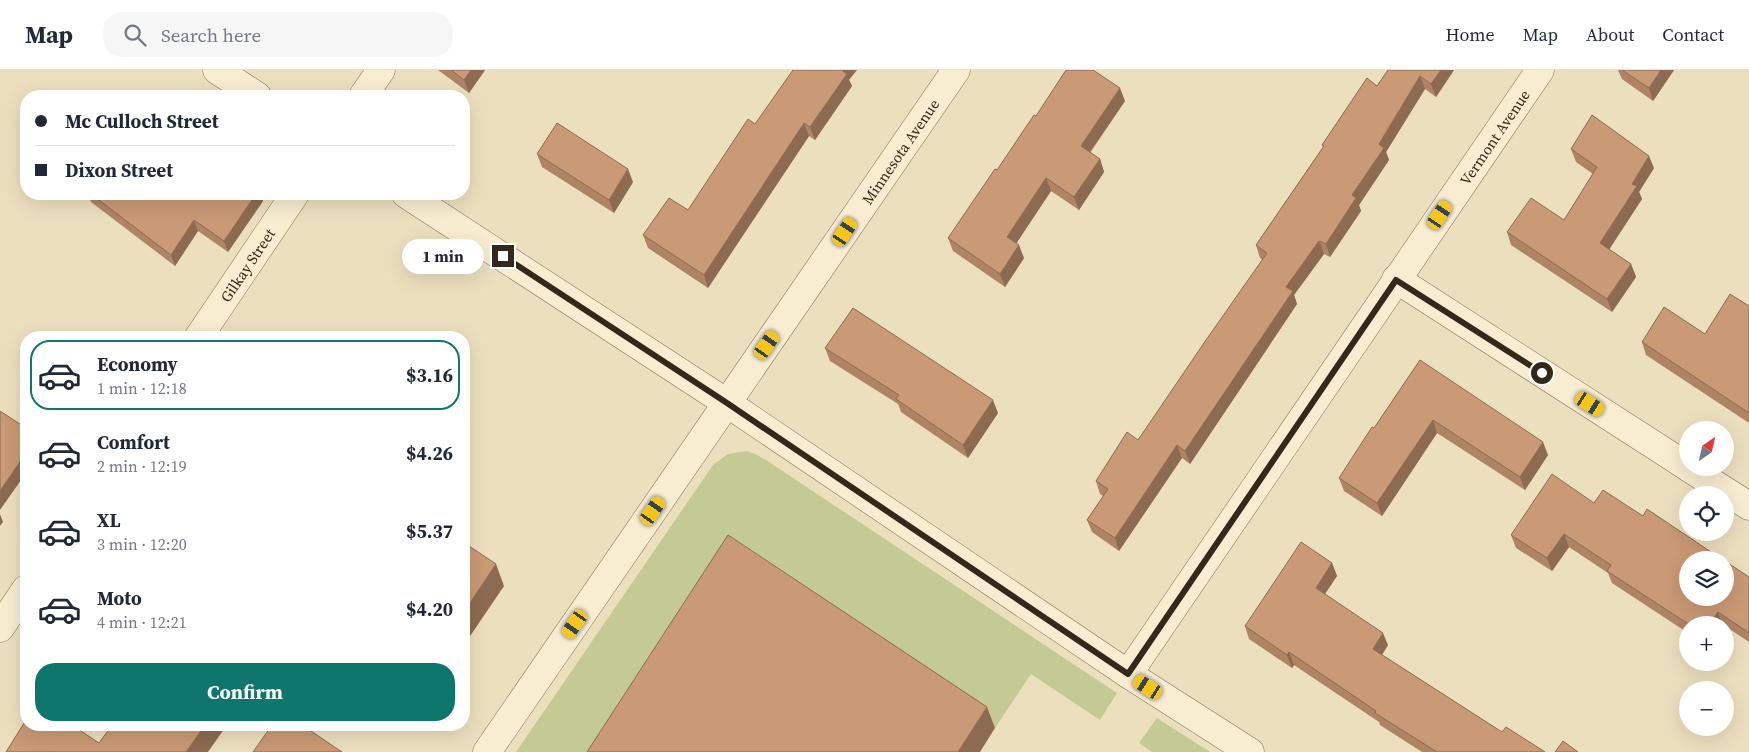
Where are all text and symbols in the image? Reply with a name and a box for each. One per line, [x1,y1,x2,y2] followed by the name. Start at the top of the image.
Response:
[103,12,453,57] search box
[25,18,73,51] text: Map
[121,21,149,49] icon: search
[161,22,261,48] text: Search here
[1446,22,1495,47] text: Home
[1523,22,1558,47] text: Map
[1586,22,1634,47] text: About
[1662,22,1724,47] text: Contact
[1454,85,1535,189] street label: Vermont Avenue
[856,94,944,208] street label: Minnesota Avenue
[65,108,219,134] text: Mc Culloch Street
[65,157,173,183] text: Dixon Street
[1425,198,1454,232] car
[830,215,859,249] car
[215,224,280,306] street label: Gilkay Street
[403,238,486,274] callout: 1 min
[422,245,464,267] text: 1 min
[492,245,514,267] route end
[752,328,781,362] car
[97,351,178,377] text: Economy
[37,353,82,398] icon: car
[406,362,453,388] text: $3.16
[1531,362,1553,384] route start
[97,377,187,399] text: 1 min · 12:18
[1573,390,1606,418] car
[1679,421,1734,476] north arrow
[1679,421,1734,736] map controls
[97,429,170,455] text: Comfort
[37,431,82,476] icon: car
[406,440,453,466] text: $4.26
[97,455,187,477] text: 2 min · 12:19
[1679,486,1734,541] button: locate
[638,494,667,528] car
[97,507,120,533] text: XL
[37,509,82,554] icon: car
[406,518,453,544] text: $5.37
[97,533,187,555] text: 3 min · 12:20
[1679,551,1734,606] button: layers
[97,585,142,611] text: Moto
[37,587,82,632] icon: car
[406,596,453,622] text: $4.20
[560,607,589,641] car
[97,611,187,633] text: 4 min · 12:21
[1679,616,1734,671] button: +
[35,663,455,721] button: Confirm
[1131,673,1164,701] car
[1679,681,1734,736] button: −

